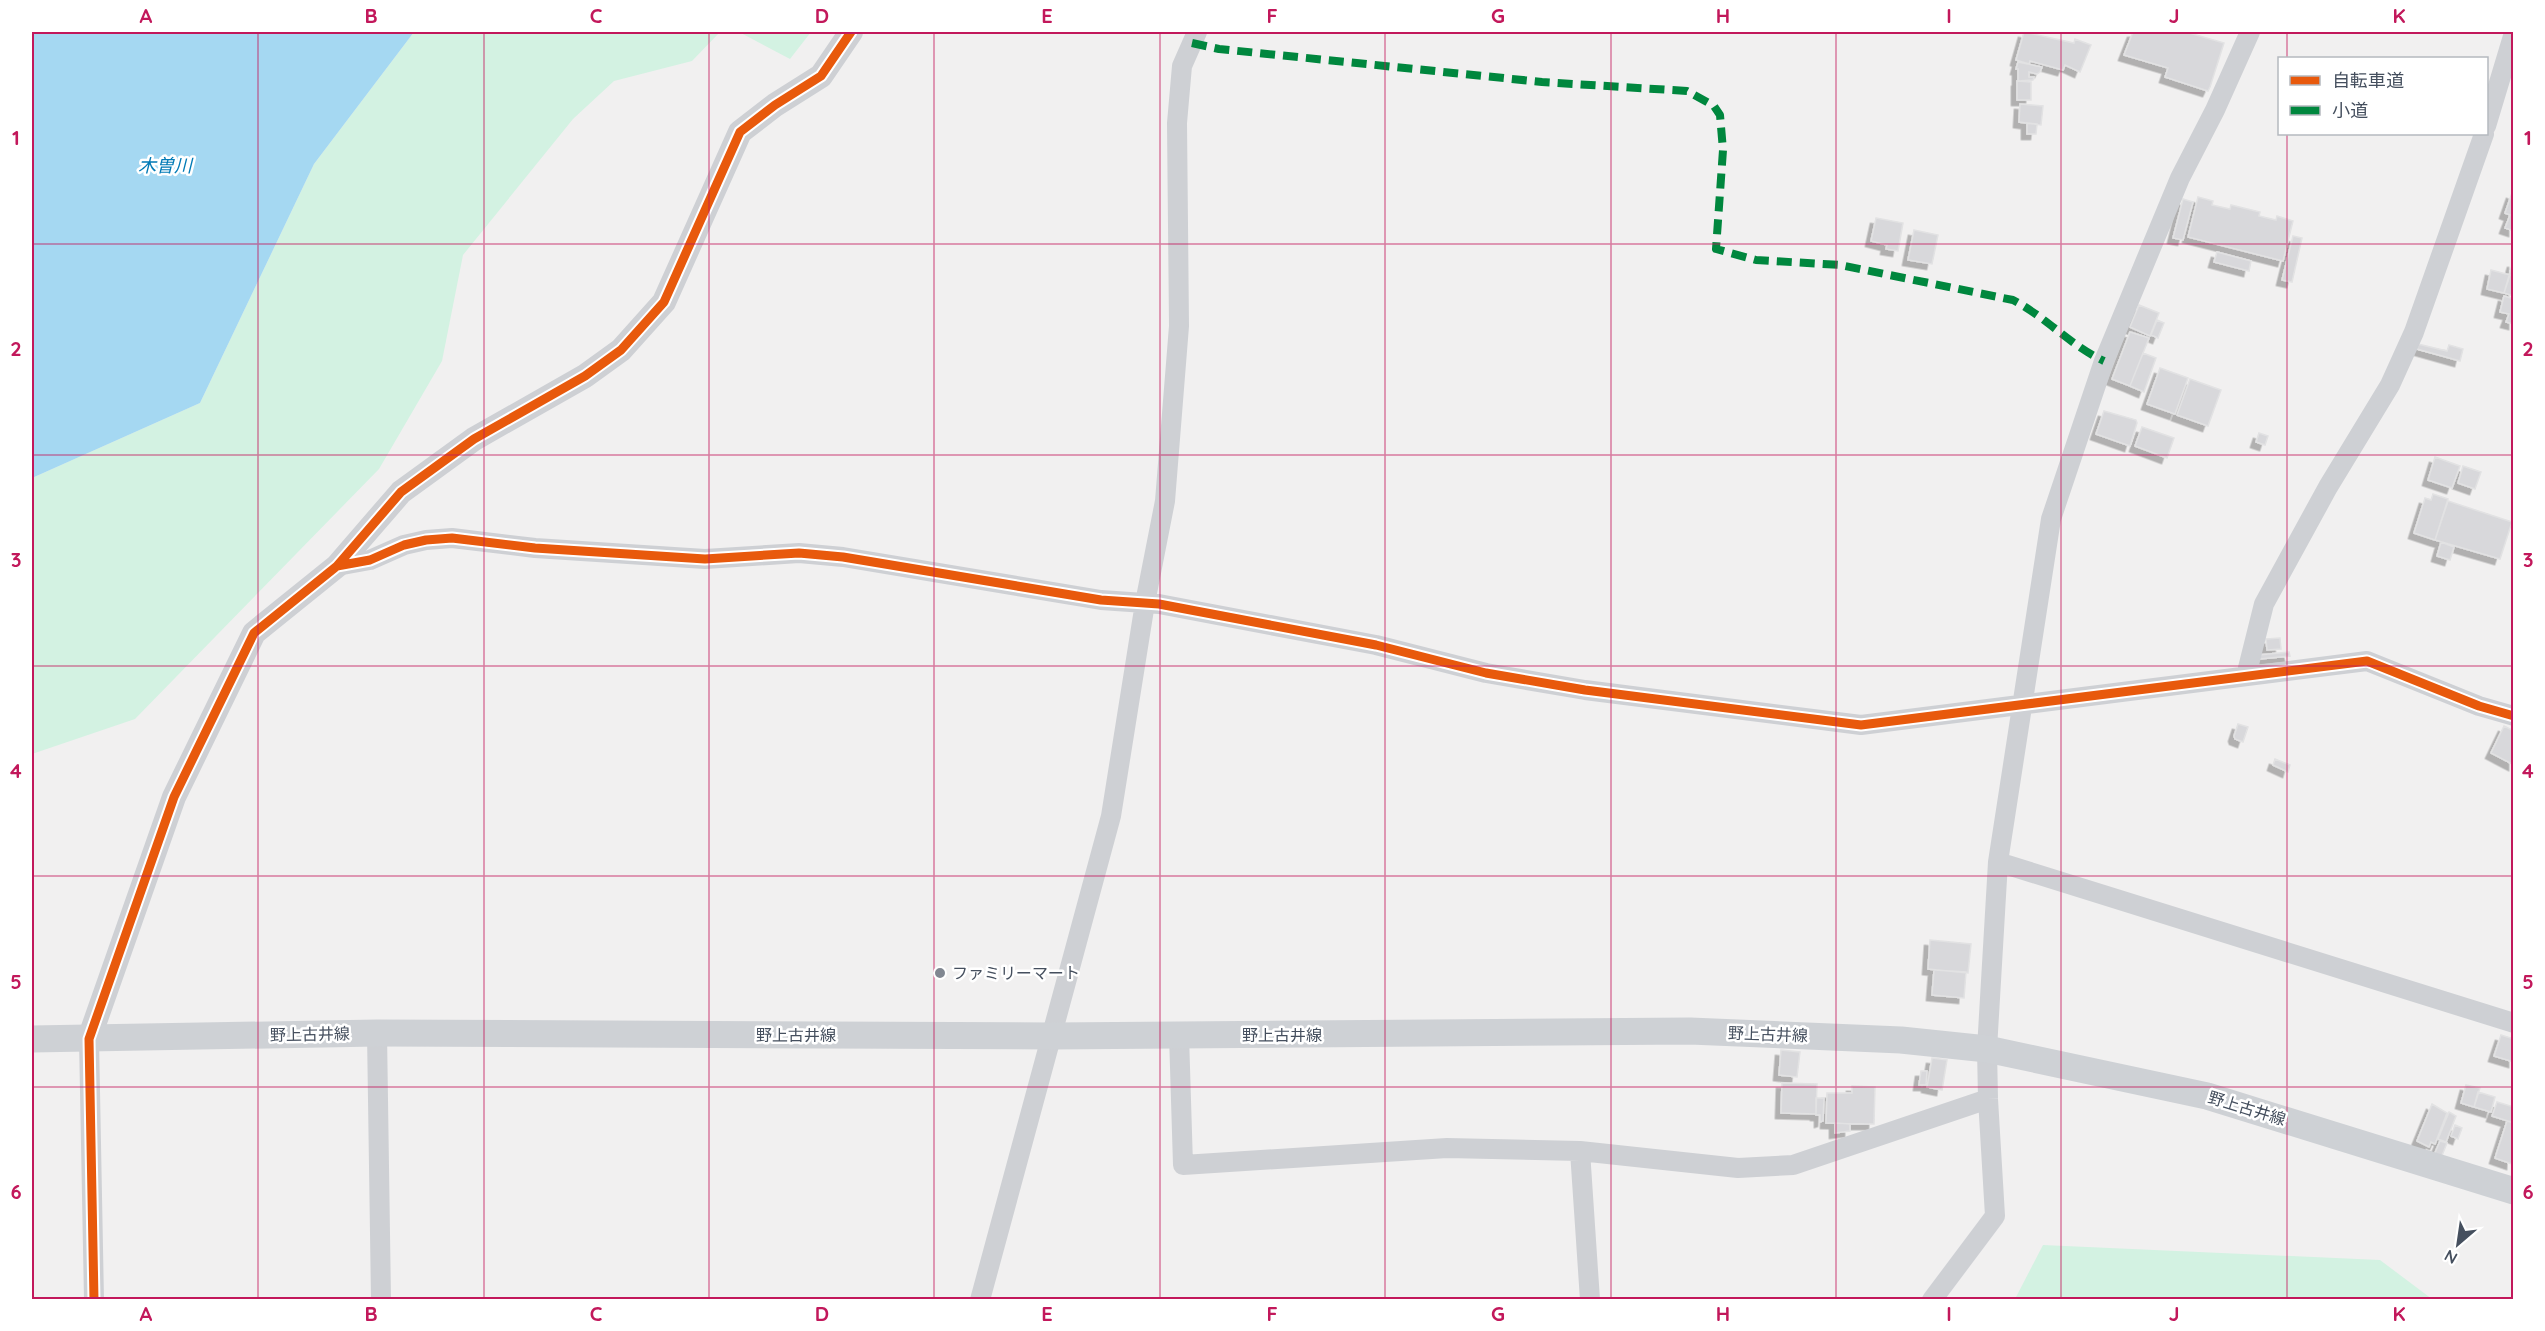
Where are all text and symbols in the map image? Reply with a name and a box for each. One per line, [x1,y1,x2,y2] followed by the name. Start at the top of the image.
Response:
[140,3,153,28] text: A
[364,3,378,28] text: B
[590,3,603,28] text: C
[815,3,829,28] text: D
[1041,3,1053,28] text: E
[1266,3,1278,28] text: F
[1491,3,1505,28] text: G
[1716,3,1730,28] text: H
[1946,3,1952,28] text: I
[2168,3,2180,28] text: J
[2392,3,2406,28] text: K
[2278,57,2488,135] legend
[2332,69,2404,92] text: 自転車道
[2332,99,2368,122] text: 小道
[12,125,20,150] text: 1
[2524,125,2532,150] text: 1
[138,154,194,177] water label: 木曽川
[10,336,22,361] text: 2
[2522,336,2534,361] text: 2
[11,547,21,572] text: 3
[2523,547,2533,572] text: 3
[10,758,22,783] text: 4
[2522,758,2534,783] text: 4
[952,963,1080,983] place label: ファミリーマート
[933,966,947,980] marker: ファミリーマート
[10,969,22,994] text: 5
[2522,969,2534,994] text: 5
[270,1023,350,1045] street label: 野上古井線
[1728,1023,1808,1045] street label: 野上古井線
[756,1025,836,1045] street label: 野上古井線
[1242,1025,1322,1045] street label: 野上古井線
[2206,1087,2288,1129] street label: 野上古井線
[10,1179,22,1204] text: 6
[2522,1179,2534,1204] text: 6
[2428,1214,2488,1274] north arrow
[2441,1246,2461,1269] text: N
[140,1301,153,1326] text: A
[364,1301,378,1326] text: B
[590,1301,603,1326] text: C
[815,1301,829,1326] text: D
[1041,1301,1053,1326] text: E
[1266,1301,1278,1326] text: F
[1491,1301,1505,1326] text: G
[1716,1301,1730,1326] text: H
[1946,1301,1952,1326] text: I
[2168,1301,2180,1326] text: J
[2392,1301,2406,1326] text: K

